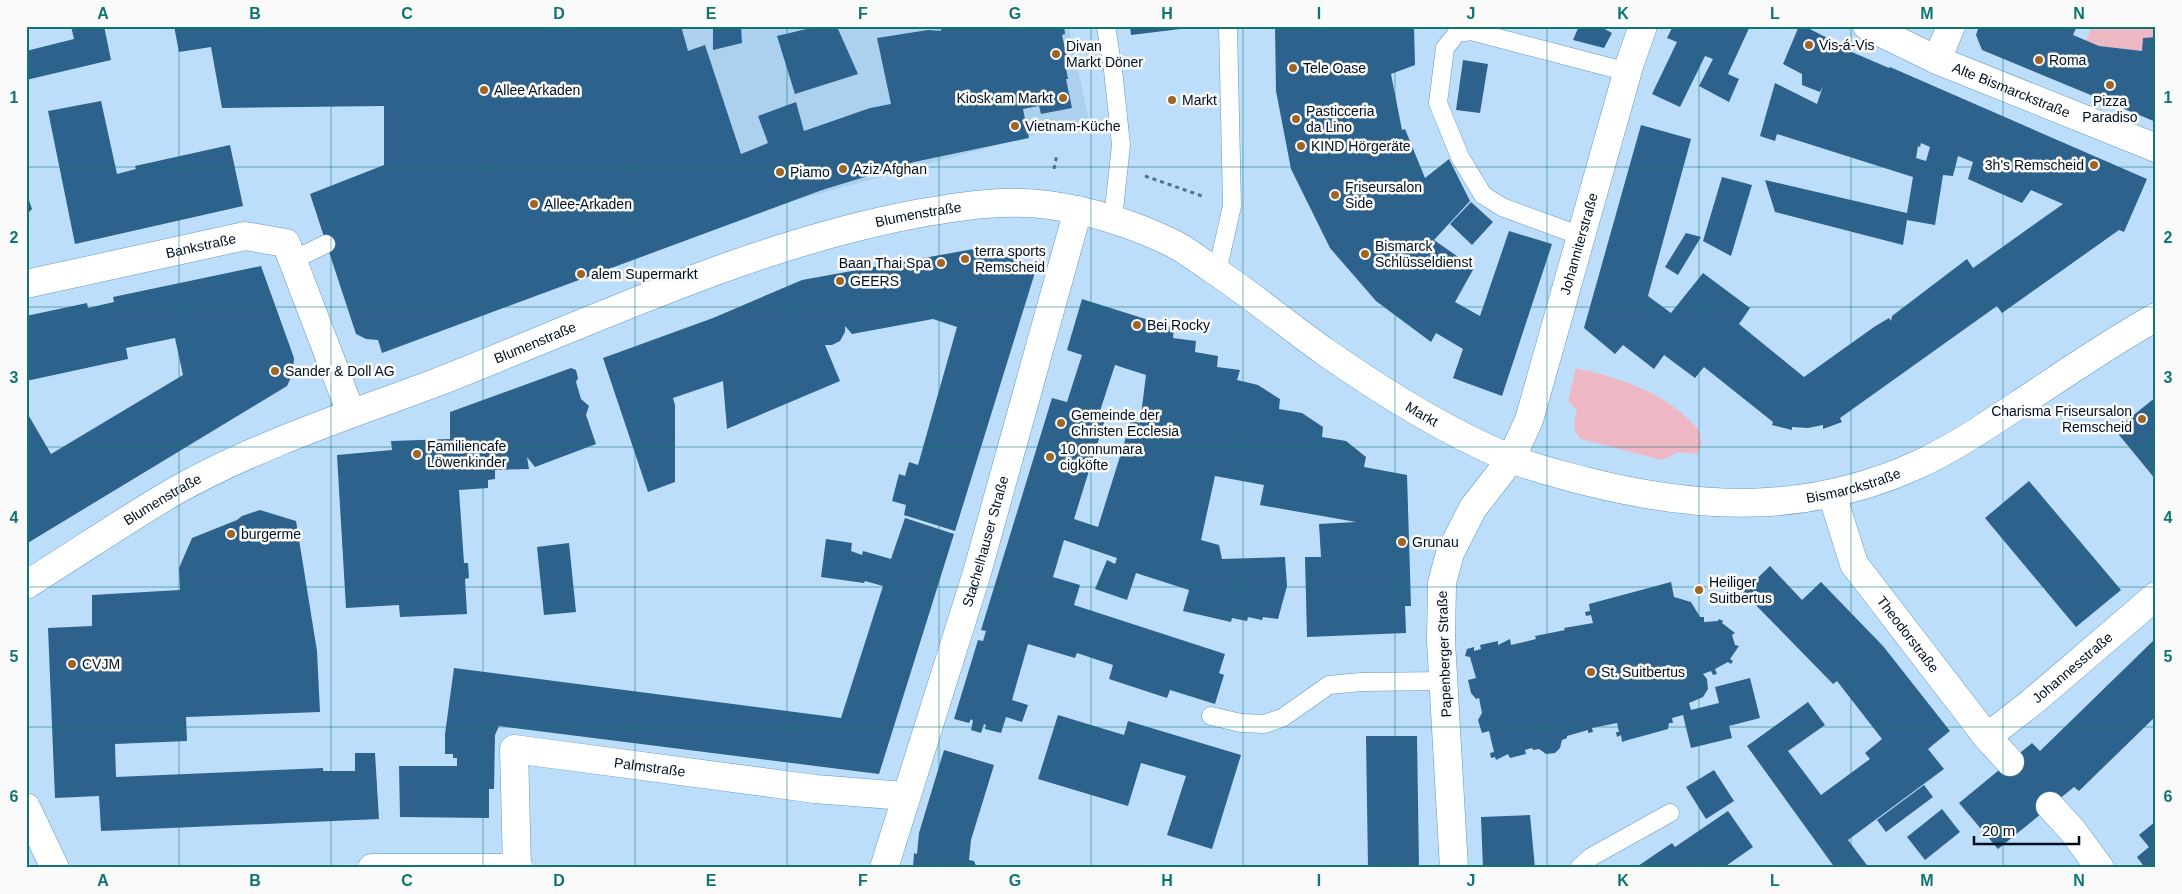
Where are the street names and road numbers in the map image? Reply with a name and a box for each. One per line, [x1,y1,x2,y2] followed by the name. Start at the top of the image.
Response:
[1950,59,2073,121] street label: Alte Bismarckstraße
[1557,191,1601,297] street label: Johanniterstraße
[874,199,963,230] street label: Blumenstraße
[164,230,238,261] street label: Bankstraße
[492,318,579,367] street label: Blumenstraße
[1403,398,1441,430] street label: Markt
[1805,465,1903,506] street label: Bismarckstraße
[121,470,204,528] street label: Blumenstraße
[959,474,1012,609] street label: Stachelhauser Straße
[1434,590,1454,718] street label: Papenberger Straße
[1874,593,1942,676] street label: Theodorstraße
[2029,629,2116,706] street label: Johannesstraße
[613,754,687,780] street label: Palmstraße

